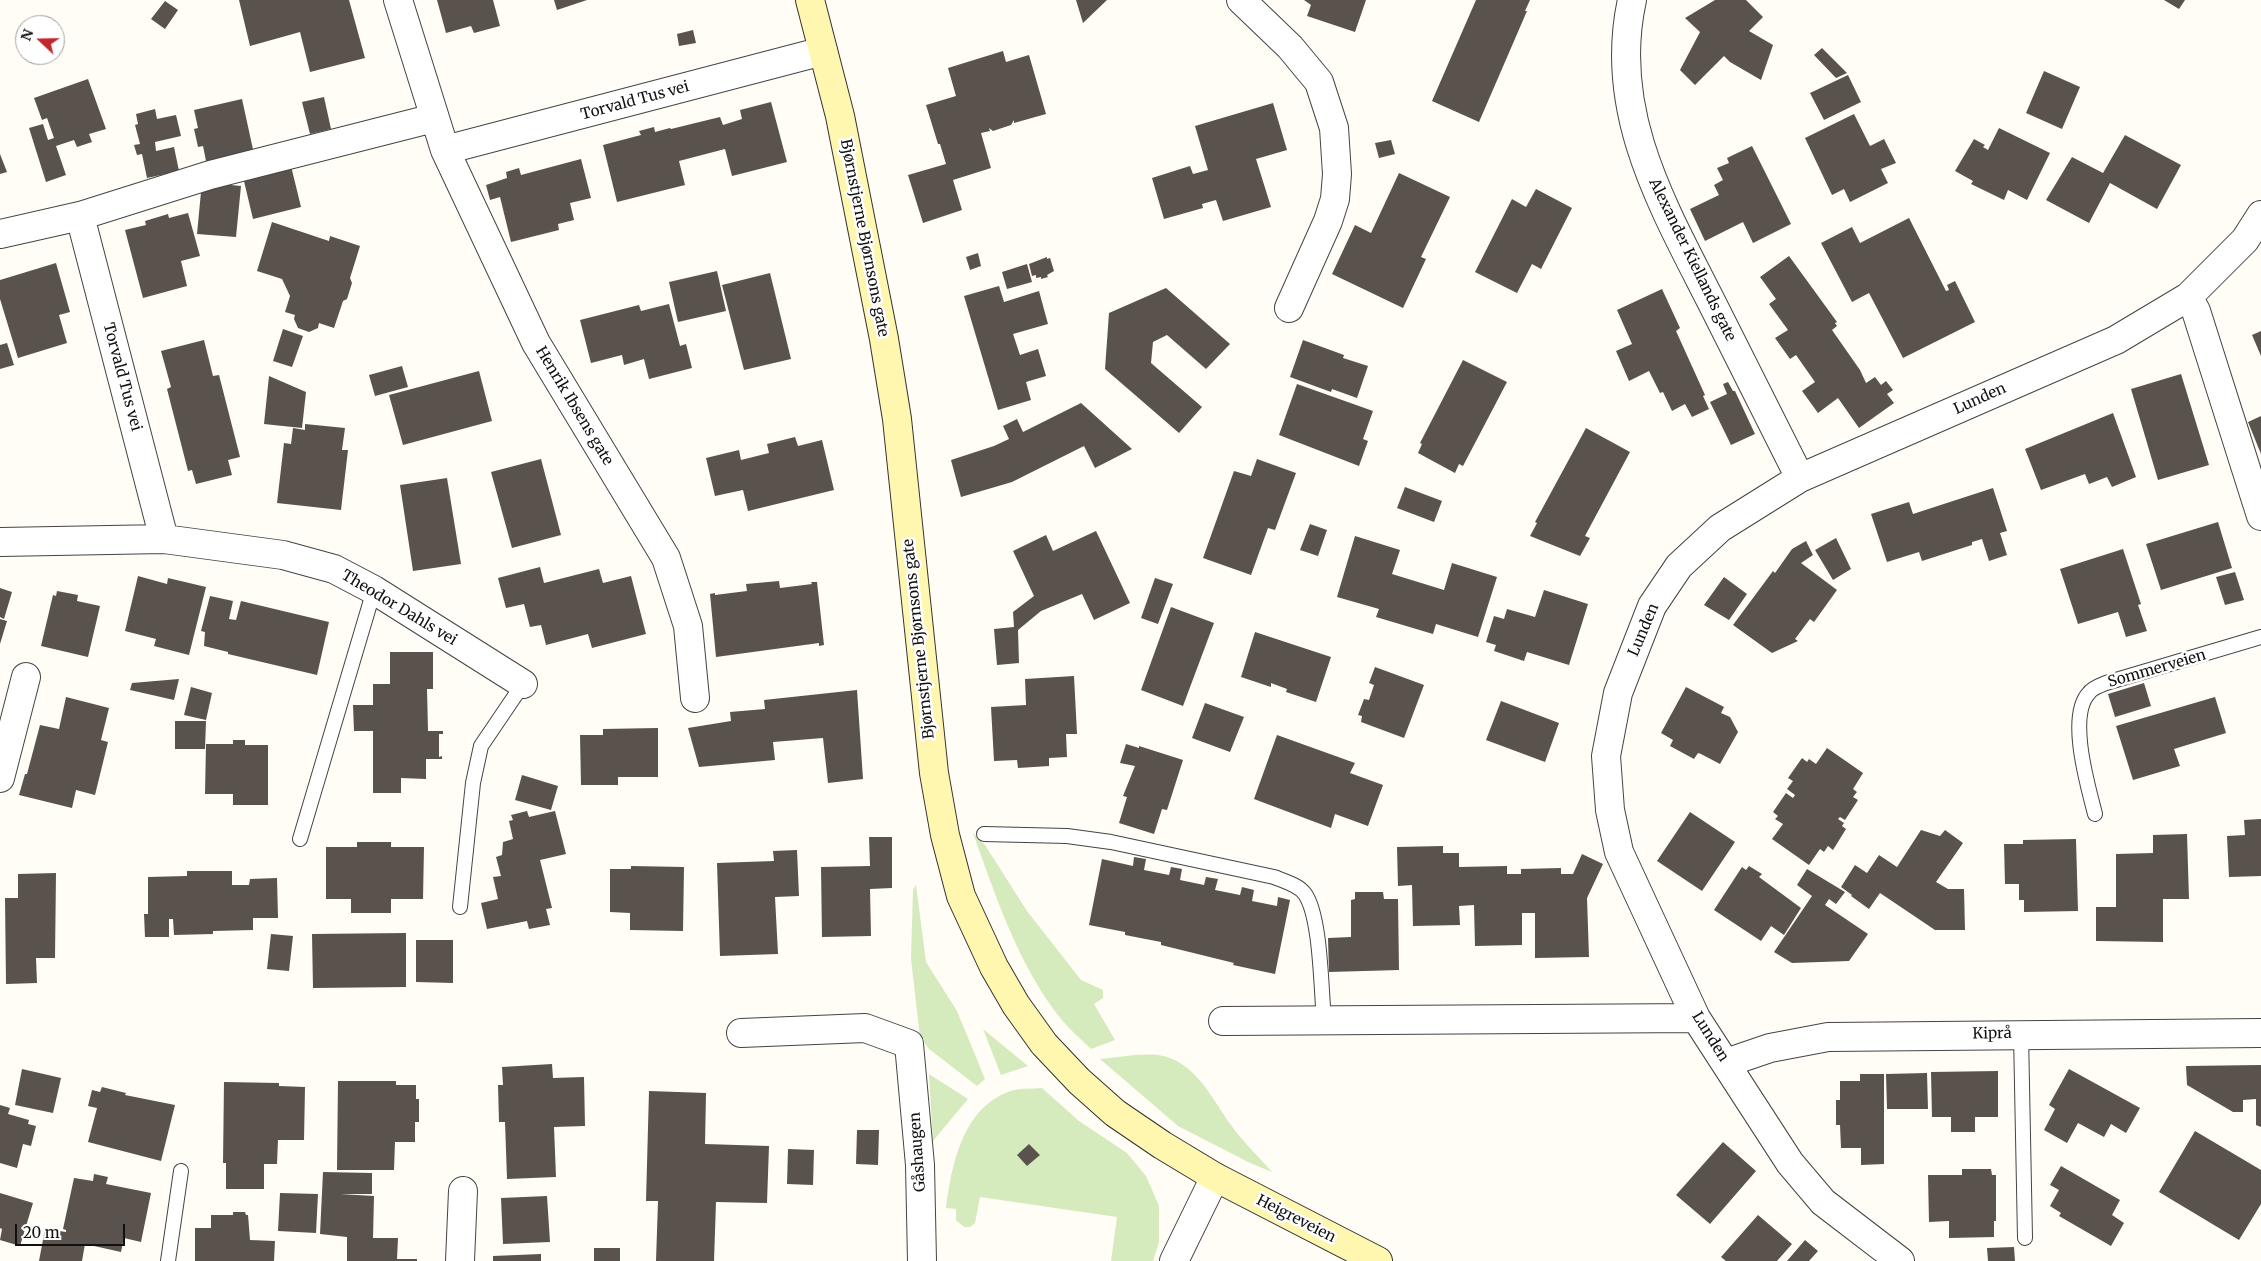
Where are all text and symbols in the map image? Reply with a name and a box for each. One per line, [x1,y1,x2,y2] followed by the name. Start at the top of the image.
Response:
[15,15,65,65] north arrow
[17,27,37,43] text: N
[579,78,691,124] street label: Torvald Tus vei
[836,138,892,338] street label: Bjørnstjerne Bjørnsons gate
[1645,176,1739,344] street label: Alexander Kiellands gate
[99,321,145,433] street label: Torvald Tus vei
[531,343,617,469] street label: Henrik Ibsens gate
[1951,380,2009,418] street label: Lunden
[900,538,938,740] street label: Bjørnstjerne Bjørnsons gate
[338,566,460,650] street label: Theodor Dahls vei
[1625,601,1663,659] street label: Lunden
[2106,646,2208,692] street label: Sommerveien
[1688,1009,1732,1065] street label: Lunden
[1972,1025,2012,1043] street label: Kiprå
[906,1112,930,1192] street label: Gåshaugen
[1253,1191,1339,1247] street label: Heigreveien
[18,1214,128,1246] scale bar
[23,1223,60,1242] text: 20 m

